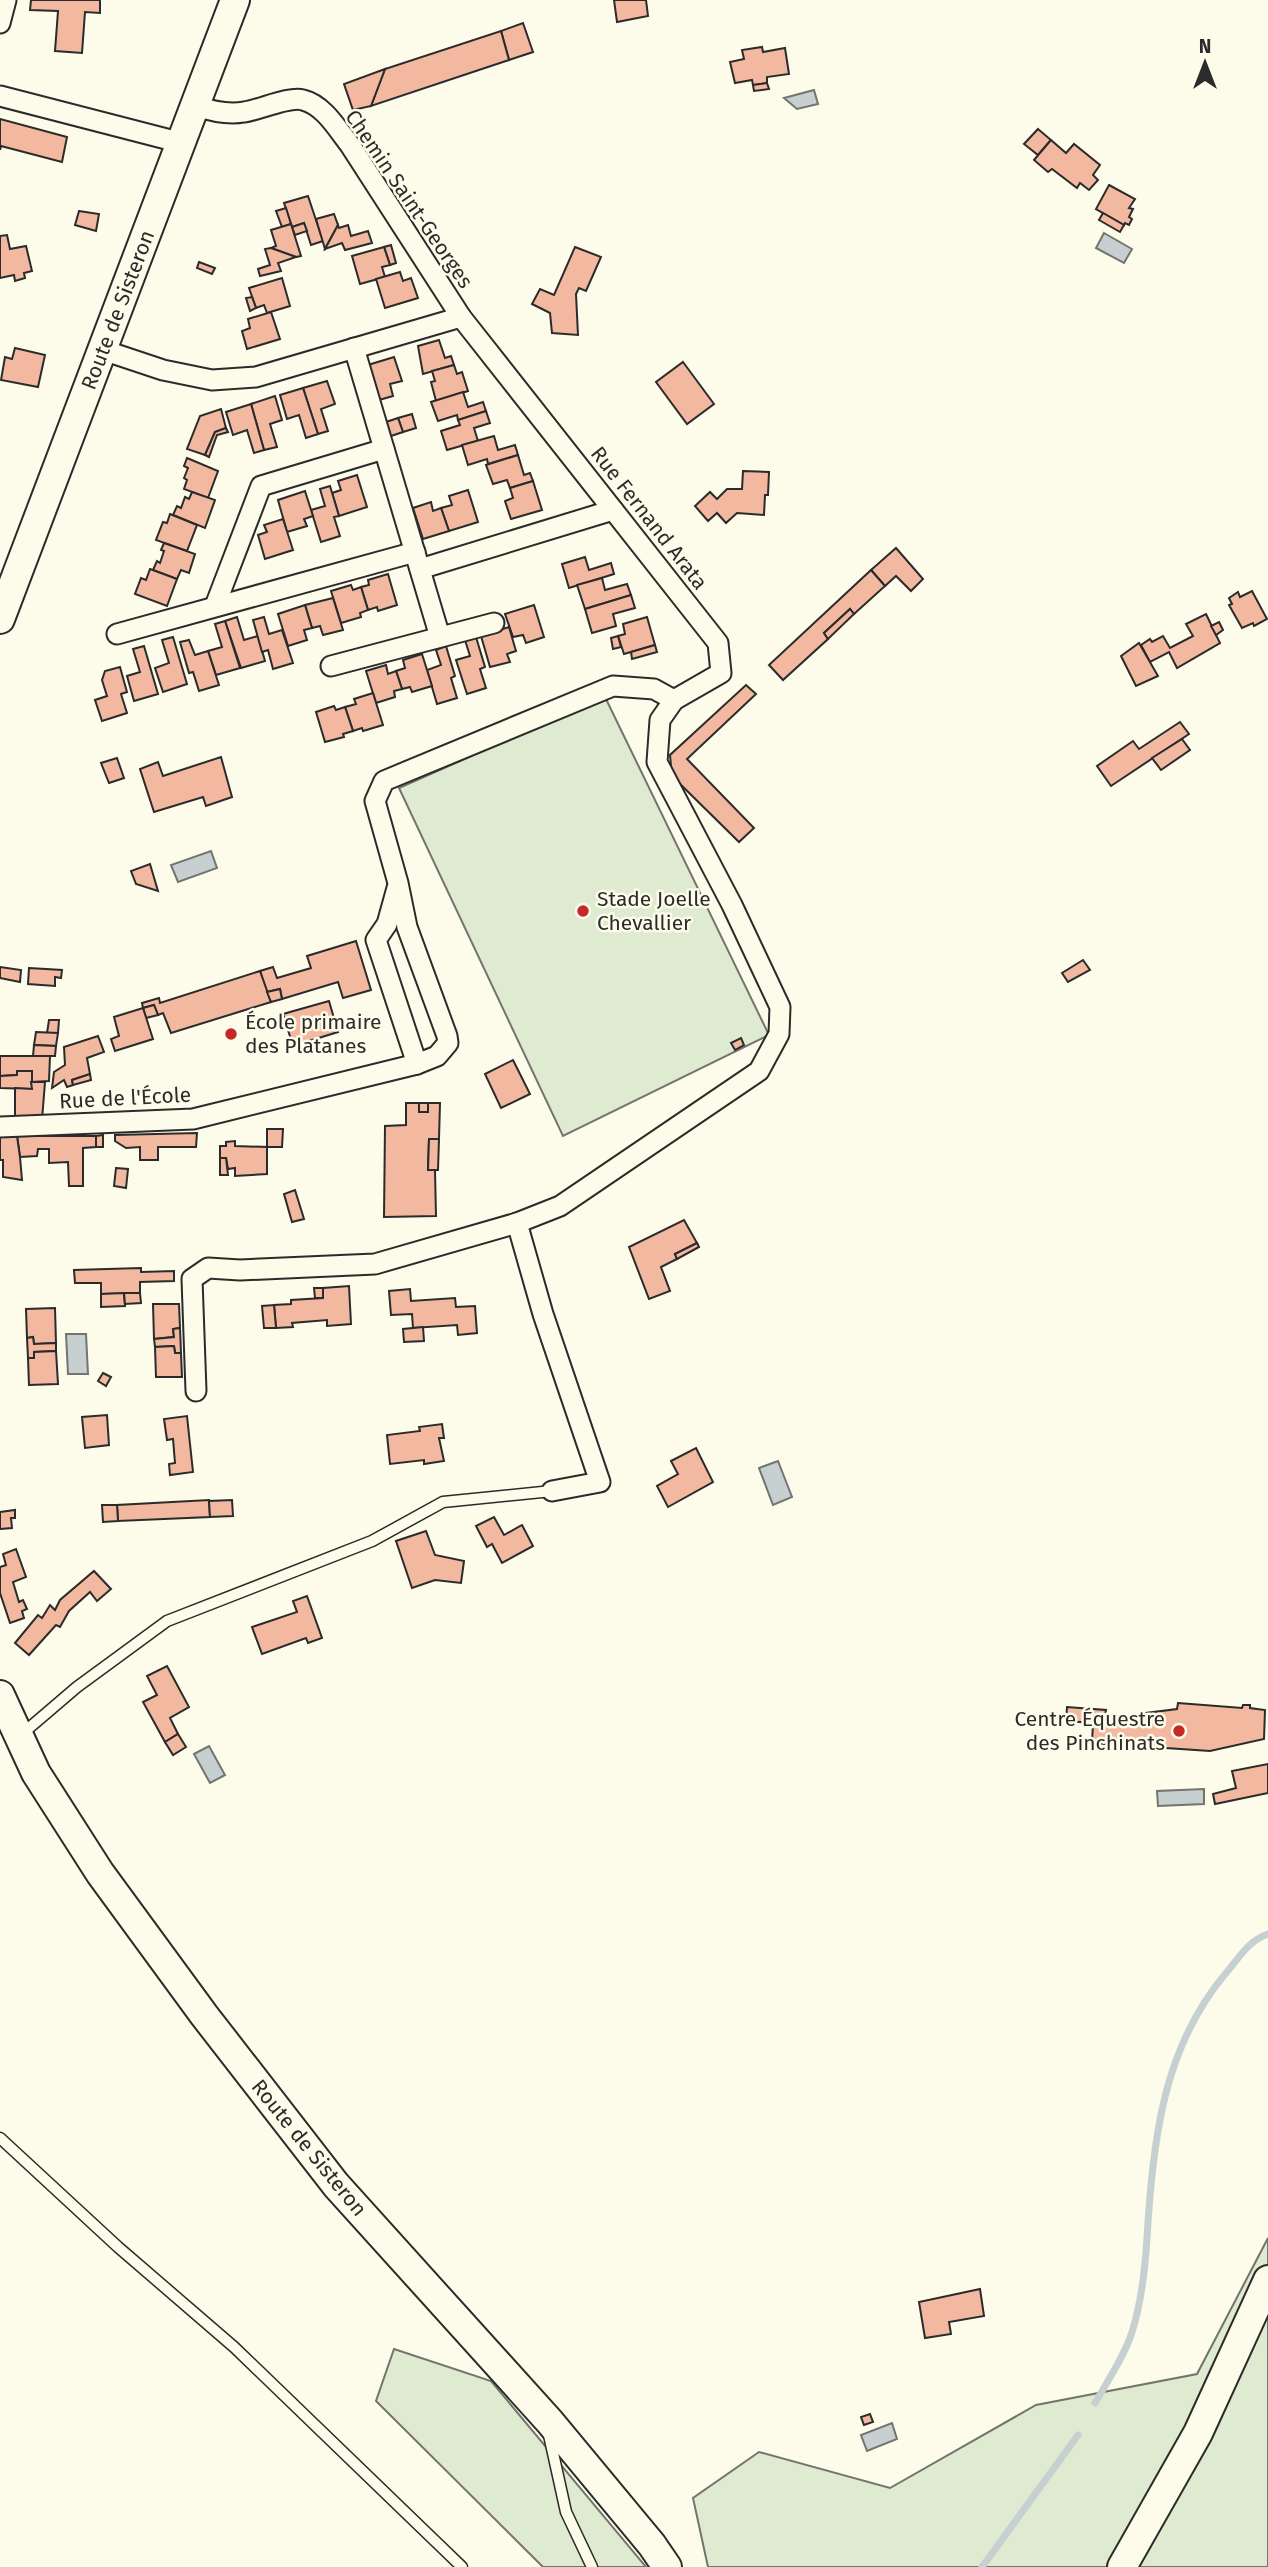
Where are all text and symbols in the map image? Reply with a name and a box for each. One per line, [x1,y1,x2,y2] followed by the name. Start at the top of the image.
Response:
[1170,28,1240,98] north arrow
[1199,35,1211,58] text: N
[340,105,479,293] street label: Chemin Saint-Georges
[76,227,160,393] street label: Route de Sisteron
[585,441,713,595] street label: Rue Fernand Arata
[597,886,711,936] place label: Stade Joelle Chevallier
[575,903,591,919] marker: Stade Joelle Chevallier
[245,1009,382,1059] place label: École primaire des Platanes
[223,1026,239,1042] marker: École primaire des Platanes
[58,1082,192,1114] street label: Rue de l'École
[1014,1706,1165,1756] place label: Centre Équestre des Pinchinats
[1171,1723,1187,1739] marker: Centre Équestre des Pinchinats
[246,2074,372,2222] street label: Route de Sisteron

